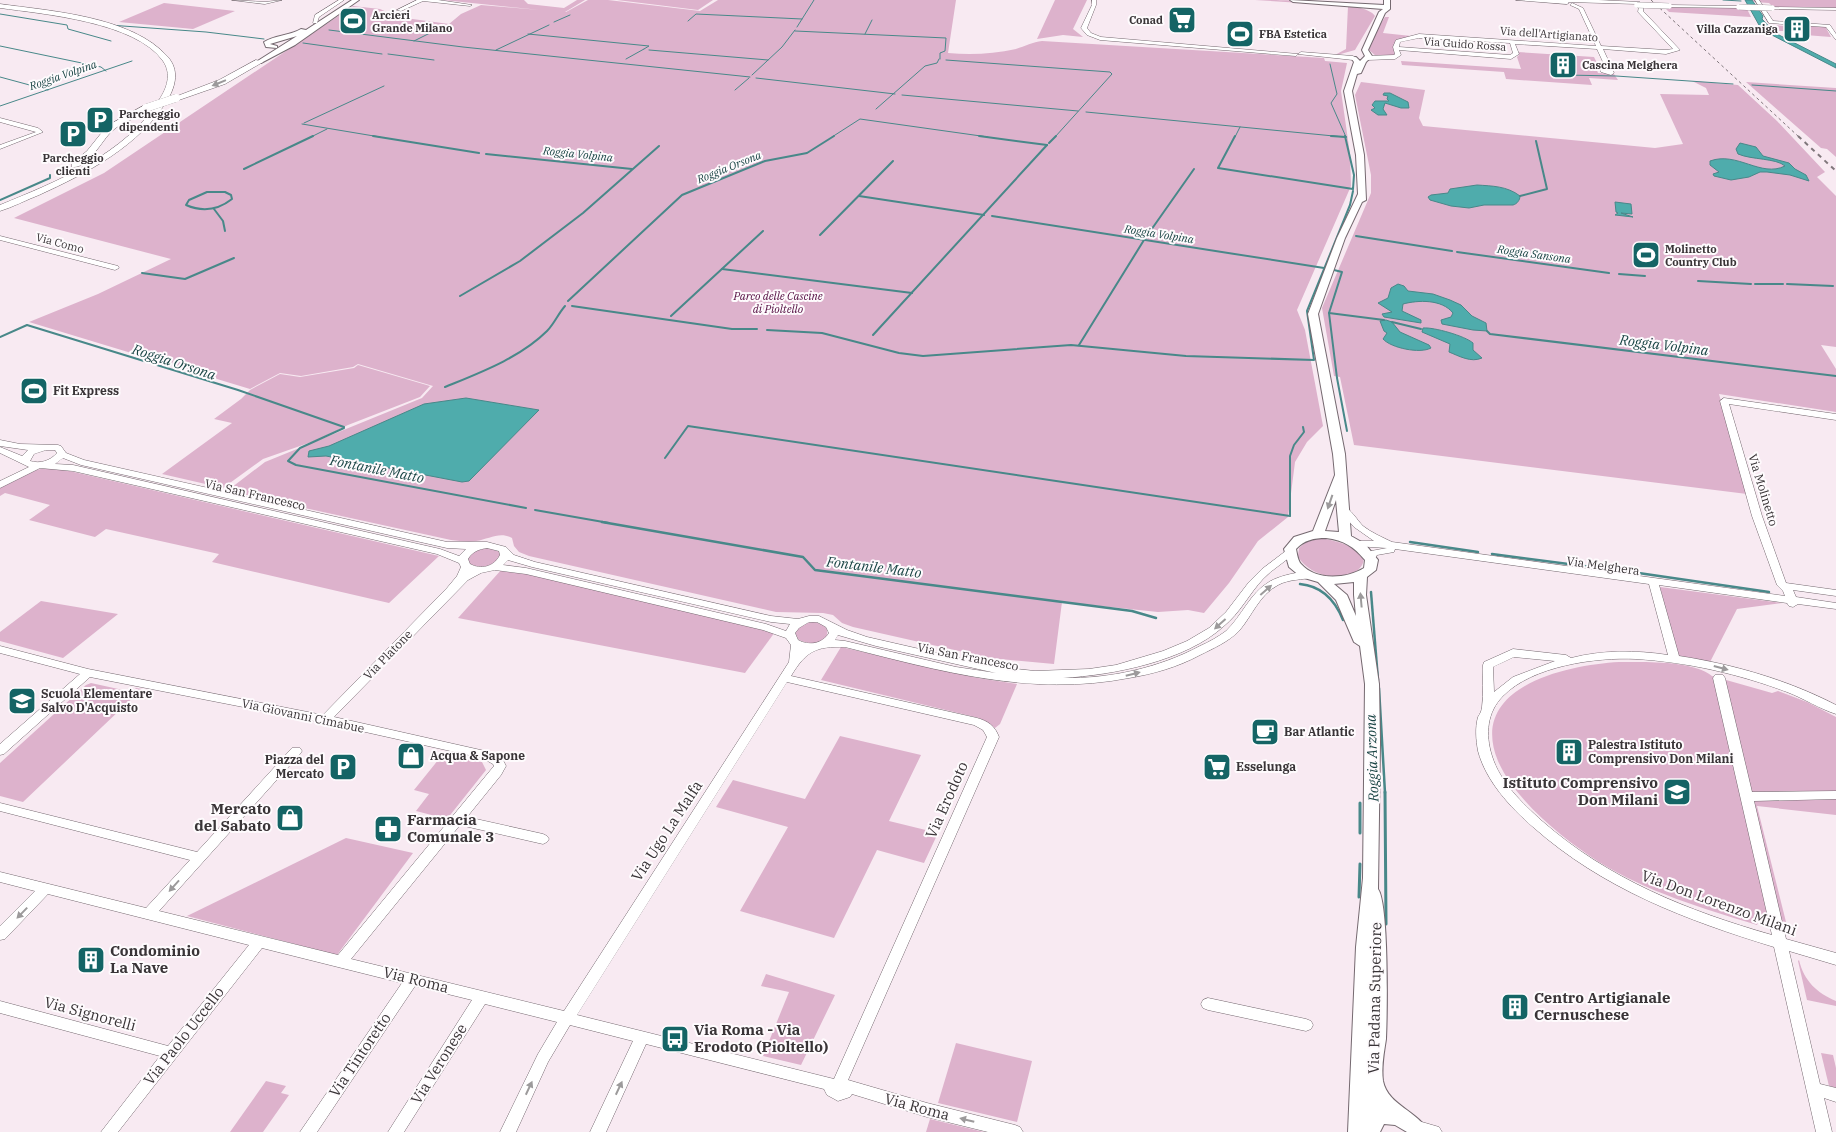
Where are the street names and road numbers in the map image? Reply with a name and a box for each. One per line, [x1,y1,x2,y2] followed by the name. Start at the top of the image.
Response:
[1499,24,1599,44] street label: Via dell'Artigianato
[1423,34,1507,54] street label: Via Guido Rossa
[35,230,85,256] street label: Via Como
[1745,452,1782,528] street label: Via Molinetto
[203,476,307,513] street label: Via San Francesco
[1566,553,1641,578] street label: Via Melghera
[360,627,415,683] street label: Via Platone
[916,639,1020,674] street label: Via San Francesco
[240,695,366,736] street label: Via Giovanni Cimabue
[921,758,972,841] street label: Via Erodoto
[627,777,706,885] street label: Via Ugo La Malfa
[1639,866,1800,940] street label: Via Don Lorenzo Milani
[1364,922,1385,1074] street label: Via Padana Superiore
[381,962,451,997] street label: Via Roma
[139,983,228,1089] street label: Via Paolo Uccello
[42,992,138,1035] street label: Via Signorelli
[324,1009,395,1100] street label: Via Tintoretto
[406,1020,471,1107] street label: Via Veronese
[882,1089,952,1124] street label: Via Roma

